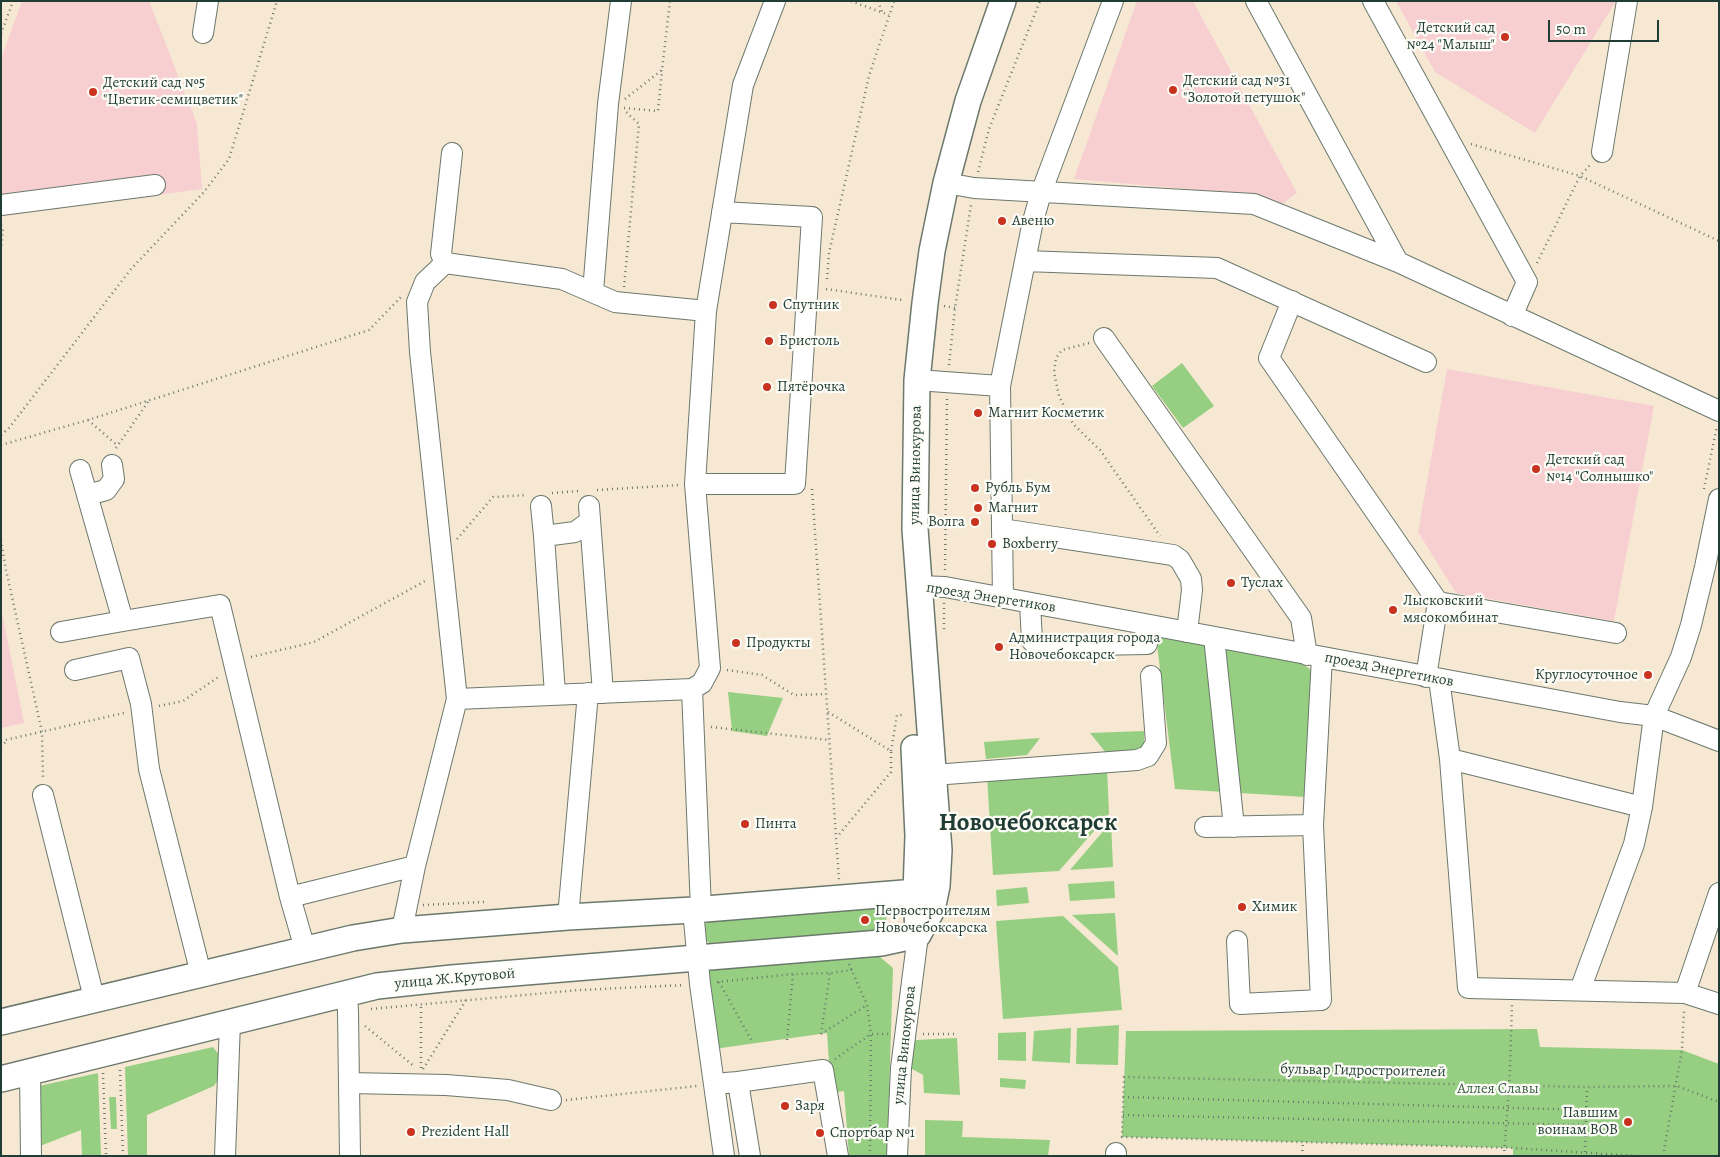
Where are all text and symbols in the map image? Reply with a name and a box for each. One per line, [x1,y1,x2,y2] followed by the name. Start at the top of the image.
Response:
[1550,10,1661,42] scale bar
[1406,19,1495,54] place label: Детский сад №24 "Малыш"
[1556,19,1586,39] text: 50 m
[1499,31,1511,43] marker: Детский сад №24 "Малыш"
[1183,72,1305,107] place label: Детский сад №31 "Золотой петушок"
[103,74,243,109] place label: Детский сад №5 "Цветик-семицветик"
[1167,84,1179,96] marker: Детский сад №31 "Золотой петушок"
[87,86,99,98] marker: Детский сад №5 "Цветик-семицветик"
[1012,212,1054,230] place label: Авеню
[996,215,1008,227] marker: Авеню
[783,296,839,314] place label: Спутник
[767,299,779,311] marker: Спутник
[779,332,839,350] place label: Бристоль
[763,335,775,347] marker: Бристоль
[777,378,845,396] place label: Пятёрочка
[761,381,773,393] marker: Пятёрочка
[988,404,1104,422] place label: Магнит Косметик
[906,405,926,525] street label: улица Винокурова
[972,407,984,419] marker: Магнит Косметик
[1546,451,1653,486] place label: Детский сад №14 "Солнышко"
[1530,463,1542,475] marker: Детский сад №14 "Солнышко"
[985,479,1051,497] place label: Рубль Бум
[969,482,981,494] marker: Рубль Бум
[988,499,1038,517] place label: Магнит
[972,502,984,514] marker: Магнит
[928,513,965,531] place label: Волга
[969,516,981,528] marker: Волга
[1002,535,1058,553] place label: Boxberry
[986,538,998,550] marker: Boxberry
[1241,574,1283,592] place label: Туслах
[1225,577,1237,589] marker: Туслах
[925,579,1057,617] street label: проезд Энергетиков
[1403,592,1498,627] place label: Лысковский мясокомбинат
[1387,604,1399,616] marker: Лысковский мясокомбинат
[1009,629,1160,664] place label: Администрация города Новочебоксарск
[746,634,811,652] place label: Продукты
[730,637,742,649] marker: Продукты
[993,641,1005,653] marker: Администрация города Новочебоксарск
[1323,649,1455,691] street label: проезд Энергетиков
[1535,666,1638,684] place label: Круглосуточное
[1642,669,1654,681] marker: Круглосуточное
[939,809,1117,839] district label: Новочебоксарск
[755,815,797,833] place label: Пинта
[739,818,751,830] marker: Пинта
[1252,898,1297,916] place label: Химик
[1236,901,1248,913] marker: Химик
[875,902,990,937] place label: Первостроителям Новочебоксарска
[859,914,871,926] marker: Первостроителям Новочебоксарска
[394,965,516,993] street label: улица Ж.Крутовой
[890,985,920,1105] street label: улица Винокурова
[1280,1061,1446,1081] street label: бульвар Гидростроителей
[1457,1080,1539,1098] park label: Аллея Славы
[795,1097,825,1115] place label: Заря
[779,1100,791,1112] marker: Заря
[1538,1104,1618,1139] place label: Павшим воинам ВОВ
[1622,1116,1634,1128] marker: Павшим воинам ВОВ
[421,1123,509,1141] place label: Prezident Hall
[830,1124,915,1142] place label: Спортбар №1
[405,1126,417,1138] marker: Prezident Hall
[814,1127,826,1139] marker: Спортбар №1

